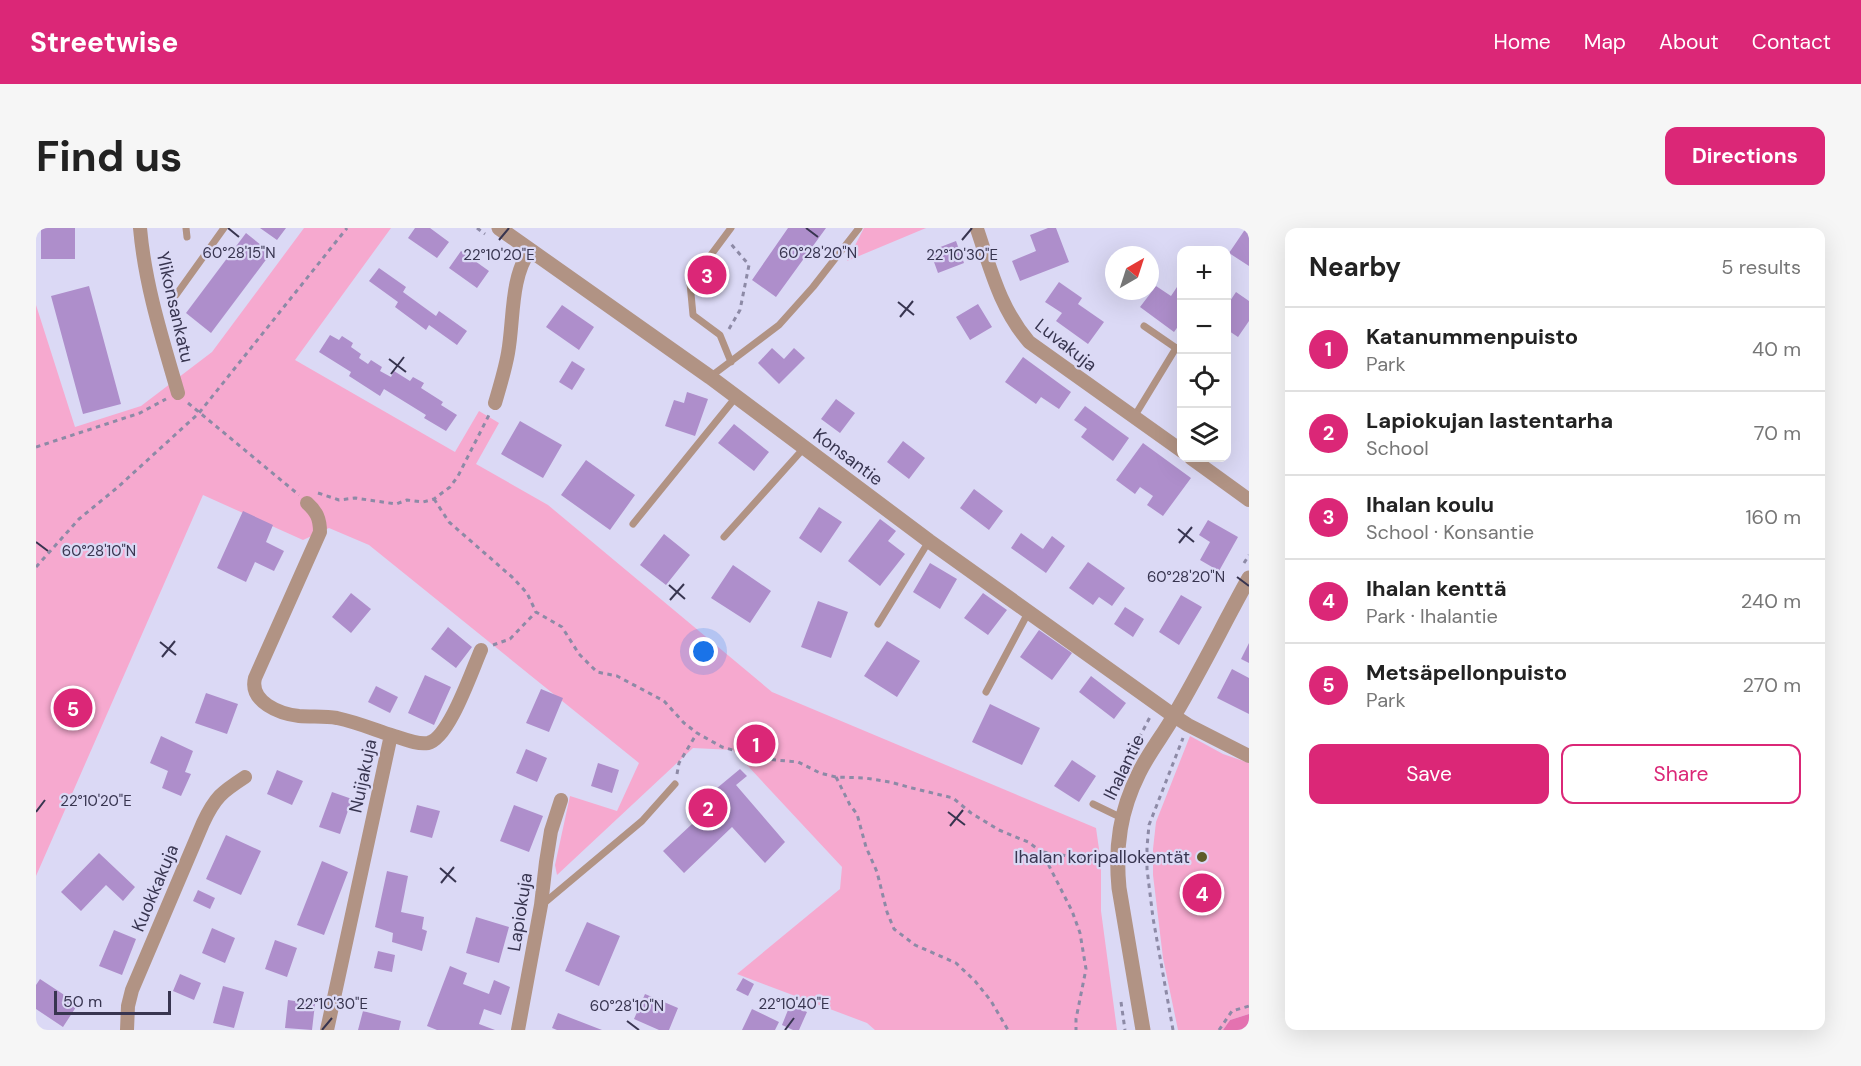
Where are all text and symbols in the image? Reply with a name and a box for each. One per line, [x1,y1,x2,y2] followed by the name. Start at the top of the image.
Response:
[30,24,178,61] text: Streetwise
[1493,28,1551,56] text: Home
[1584,28,1626,56] text: Map
[1659,28,1719,56] text: About
[1752,28,1831,56] text: Contact
[1665,127,1825,185] button: Directions
[36,129,182,184] text: Find us
[202,243,276,263] text: 60°28'15"N
[779,243,857,263] text: 60°28'20"N
[463,245,535,265] text: 22°10'20"E
[926,245,998,265] text: 22°10'30"E
[1105,246,1159,300] north arrow
[1177,246,1231,462] map controls
[1177,246,1231,300] button: +
[151,249,199,365] street label: Ylikonsankatu
[1309,250,1401,284] text: Nearby
[688,252,726,298] pin: 3
[1721,254,1801,280] text: 5 results
[1177,300,1231,354] button: −
[1030,313,1102,377] street label: Luvakuja
[1366,322,1578,351] text: Katanummenpuisto
[1325,336,1332,362] text: 1
[1752,336,1801,362] text: 40 m
[1366,351,1406,377] text: Park
[1177,354,1231,408] button: locate
[1366,406,1613,435] text: Lapiokujan lastentarha
[1177,408,1231,462] button: layers
[1323,420,1334,446] text: 2
[1754,420,1801,446] text: 70 m
[808,423,888,491] street label: Konsantie
[1366,435,1429,461] text: School
[1366,490,1494,519] text: Ihalan koulu
[1322,504,1335,530] text: 3
[1745,504,1801,530] text: 160 m
[1366,519,1534,545] text: School · Konsantie
[62,541,136,561] text: 60°28'10"N
[1147,567,1225,587] text: 60°28'20"N
[1366,574,1507,603] text: Ihalan kenttä
[1322,588,1335,614] text: 4
[1741,588,1801,614] text: 240 m
[1366,603,1498,629] text: Park · Ihalantie
[689,637,718,666] your location
[1366,658,1567,687] text: Metsäpellonpuisto
[1322,672,1335,698] text: 5
[1743,672,1801,698] text: 270 m
[54,686,93,730] pin: 5
[1366,687,1406,713] text: Park
[736,722,776,766] pin: 1
[1098,730,1150,804] street label: Ihalantie
[343,737,383,815] street label: Nuijakuja
[1309,744,1549,804] button: Save
[1561,744,1801,804] button: Share
[688,786,728,830] pin: 2
[60,791,132,811] text: 22°10'20"E
[126,841,184,935] street label: Kuokkakuja
[1014,845,1190,869] place label: Ihalan koripallokentät
[1195,850,1209,864] marker: Ihalan koripallokentät
[1182,870,1222,916] pin: 4
[502,871,538,953] street label: Lapiokuja
[54,988,171,1016] scale bar
[63,991,102,1012] text: 50 m
[296,994,368,1014] text: 22°10'30"E
[758,994,830,1014] text: 22°10'40"E
[590,996,664,1016] text: 60°28'10"N

